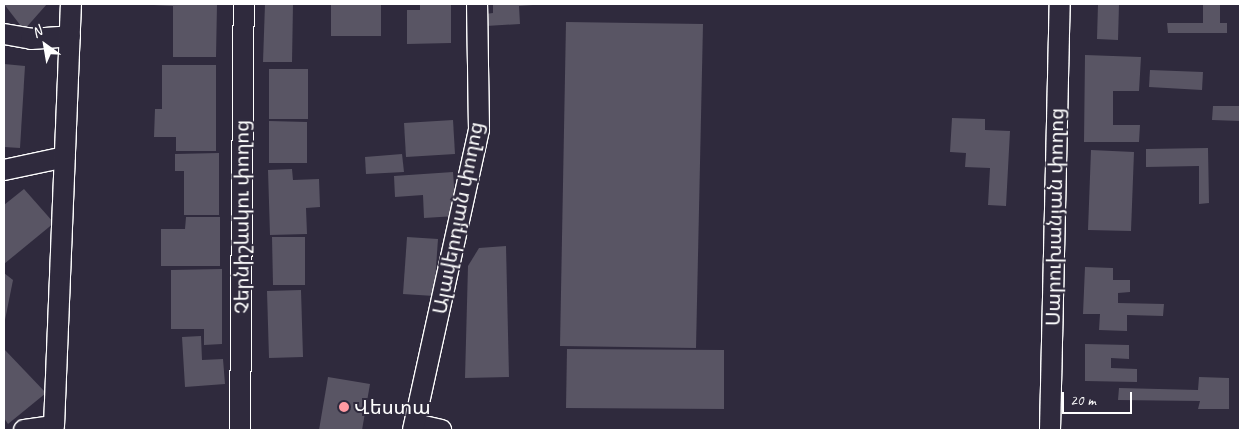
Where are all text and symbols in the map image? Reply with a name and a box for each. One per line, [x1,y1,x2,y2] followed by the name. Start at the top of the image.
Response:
[20,20,70,70] north arrow
[29,22,45,41] text: N
[1041,108,1069,326] street label: Սարուխանյան փողոց
[230,120,254,314] street label: Չերնիշևսկու փողոց
[428,120,488,316] street label: Ալավերդյան փողոց
[1064,382,1134,414] scale bar
[1070,391,1096,410] text: 20 m
[354,395,431,419] place label: Վեստա
[338,401,350,413] marker: Վեստա

